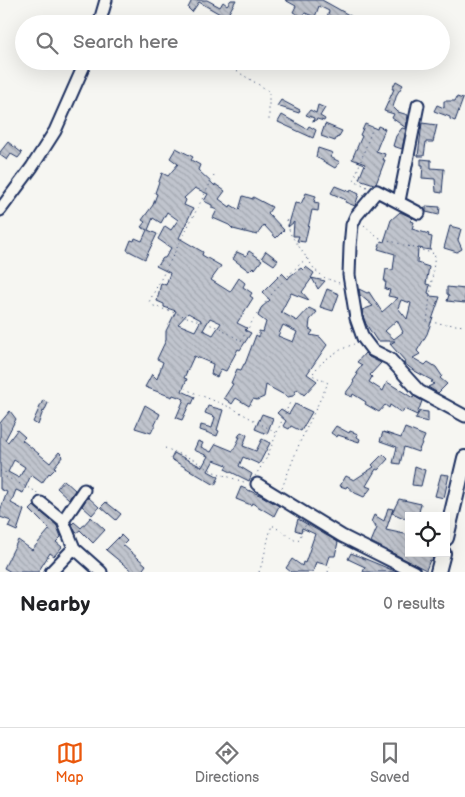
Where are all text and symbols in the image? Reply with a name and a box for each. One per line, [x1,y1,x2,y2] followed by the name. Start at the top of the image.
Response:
[15,15,450,70] search box
[33,29,61,57] icon: search
[73,31,178,54] text: Search here
[405,512,450,557] map controls
[405,512,450,557] button: locate
[20,592,90,617] text: Nearby
[383,595,445,614] text: 0 results
[56,739,84,786] tab: Map
[195,739,259,786] tab: Directions
[370,739,409,786] tab: Saved

